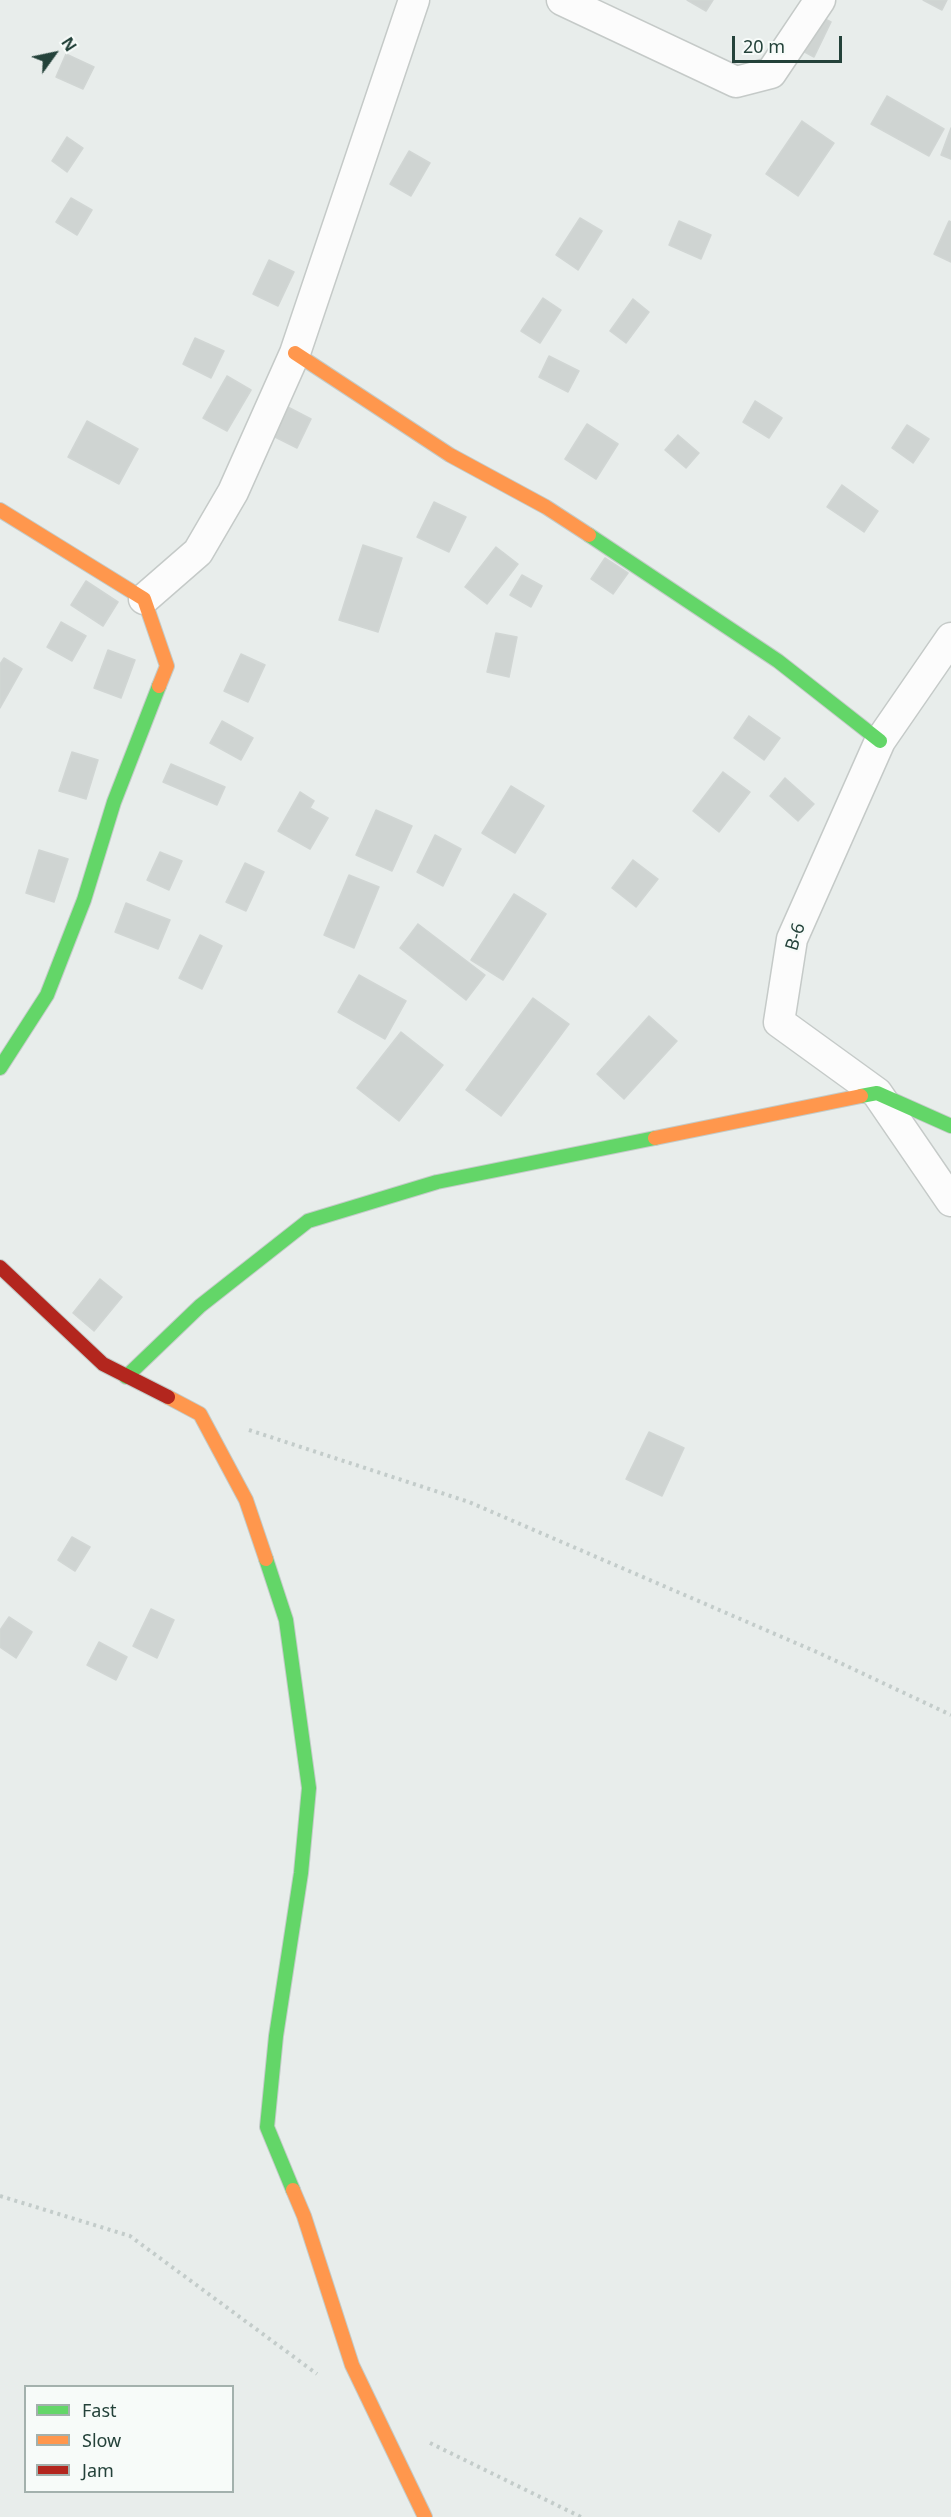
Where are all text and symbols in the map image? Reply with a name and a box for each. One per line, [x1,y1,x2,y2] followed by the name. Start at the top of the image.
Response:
[24,24,84,84] north arrow
[735,24,844,62] scale bar
[56,33,82,56] text: N
[743,34,785,58] text: 20 m
[782,921,810,953] street label: B-6
[24,2385,234,2493] legend
[82,2398,117,2422] text: Fast
[82,2428,121,2452] text: Slow
[82,2458,114,2482] text: Jam

